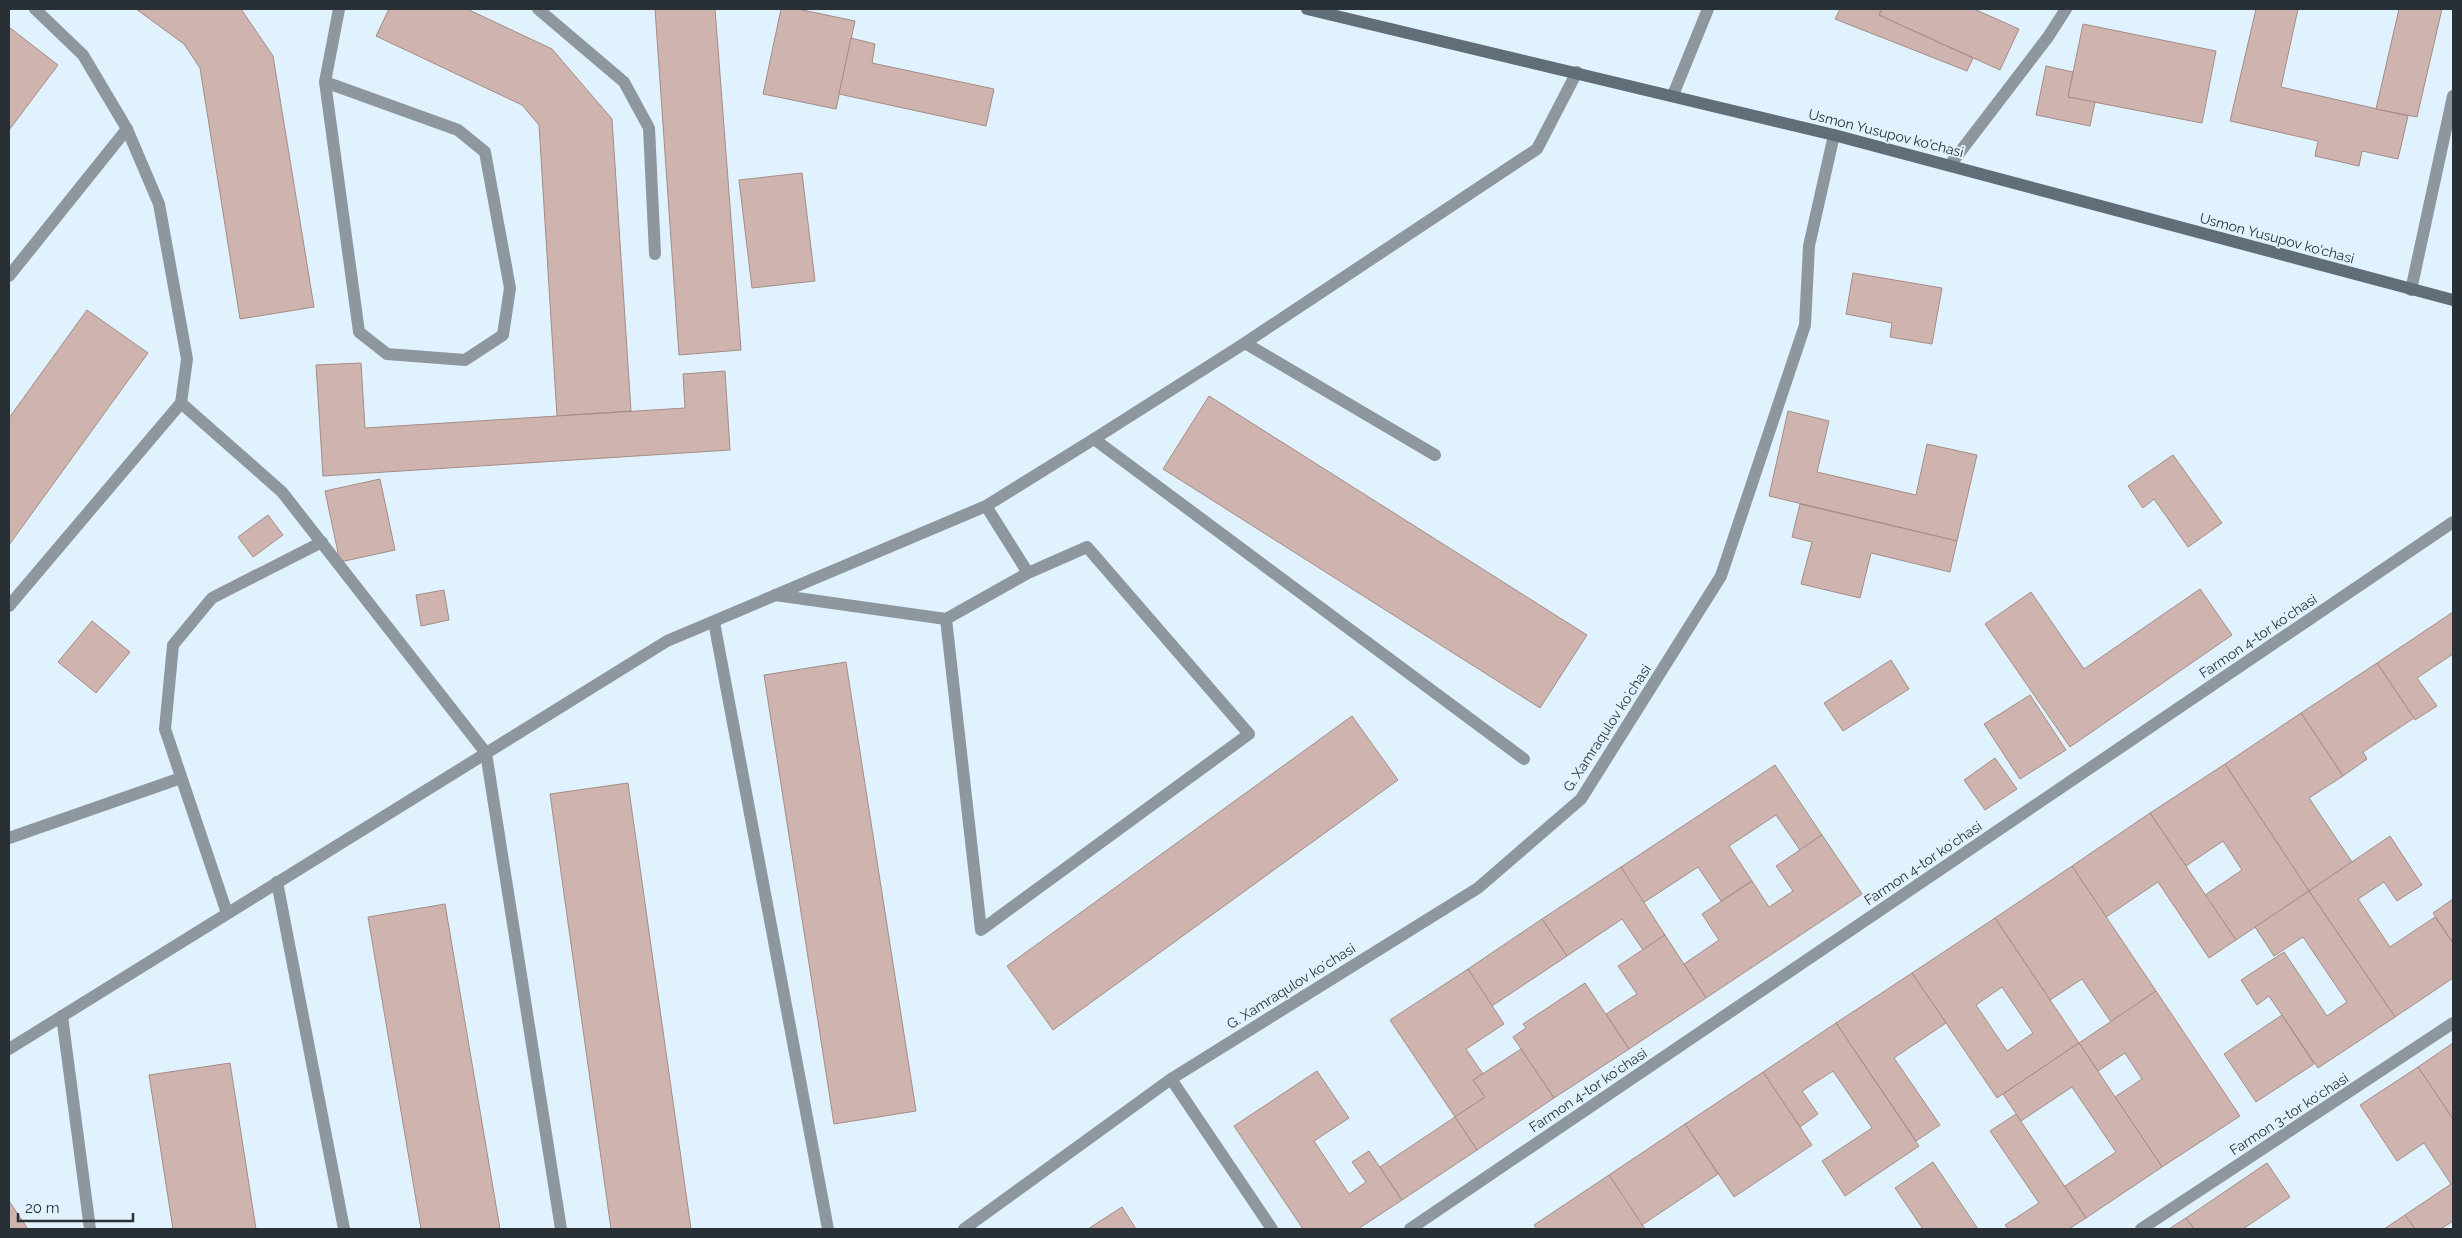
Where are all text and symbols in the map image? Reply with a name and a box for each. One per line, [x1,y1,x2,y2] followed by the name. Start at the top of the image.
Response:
[1807,106,1965,160] street label: Usmon Yusupov ko'chasi
[2198,210,2356,266] street label: Usmon Yusupov ko'chasi
[2196,591,2320,681] street label: Farmon 4-tor koʻchasi
[1560,661,1654,795] street label: G. Xamraqulov koʻchasi
[1861,818,1985,908] street label: Farmon 4-tor koʻchasi
[1224,940,1358,1032] street label: G. Xamraqulov koʻchasi
[1526,1045,1650,1135] street label: Farmon 4-tor koʻchasi
[2227,1070,2351,1158] street label: Farmon 3-tor koʻchasi
[18,1190,132,1222] scale bar
[25,1199,60,1217] text: 20 m

